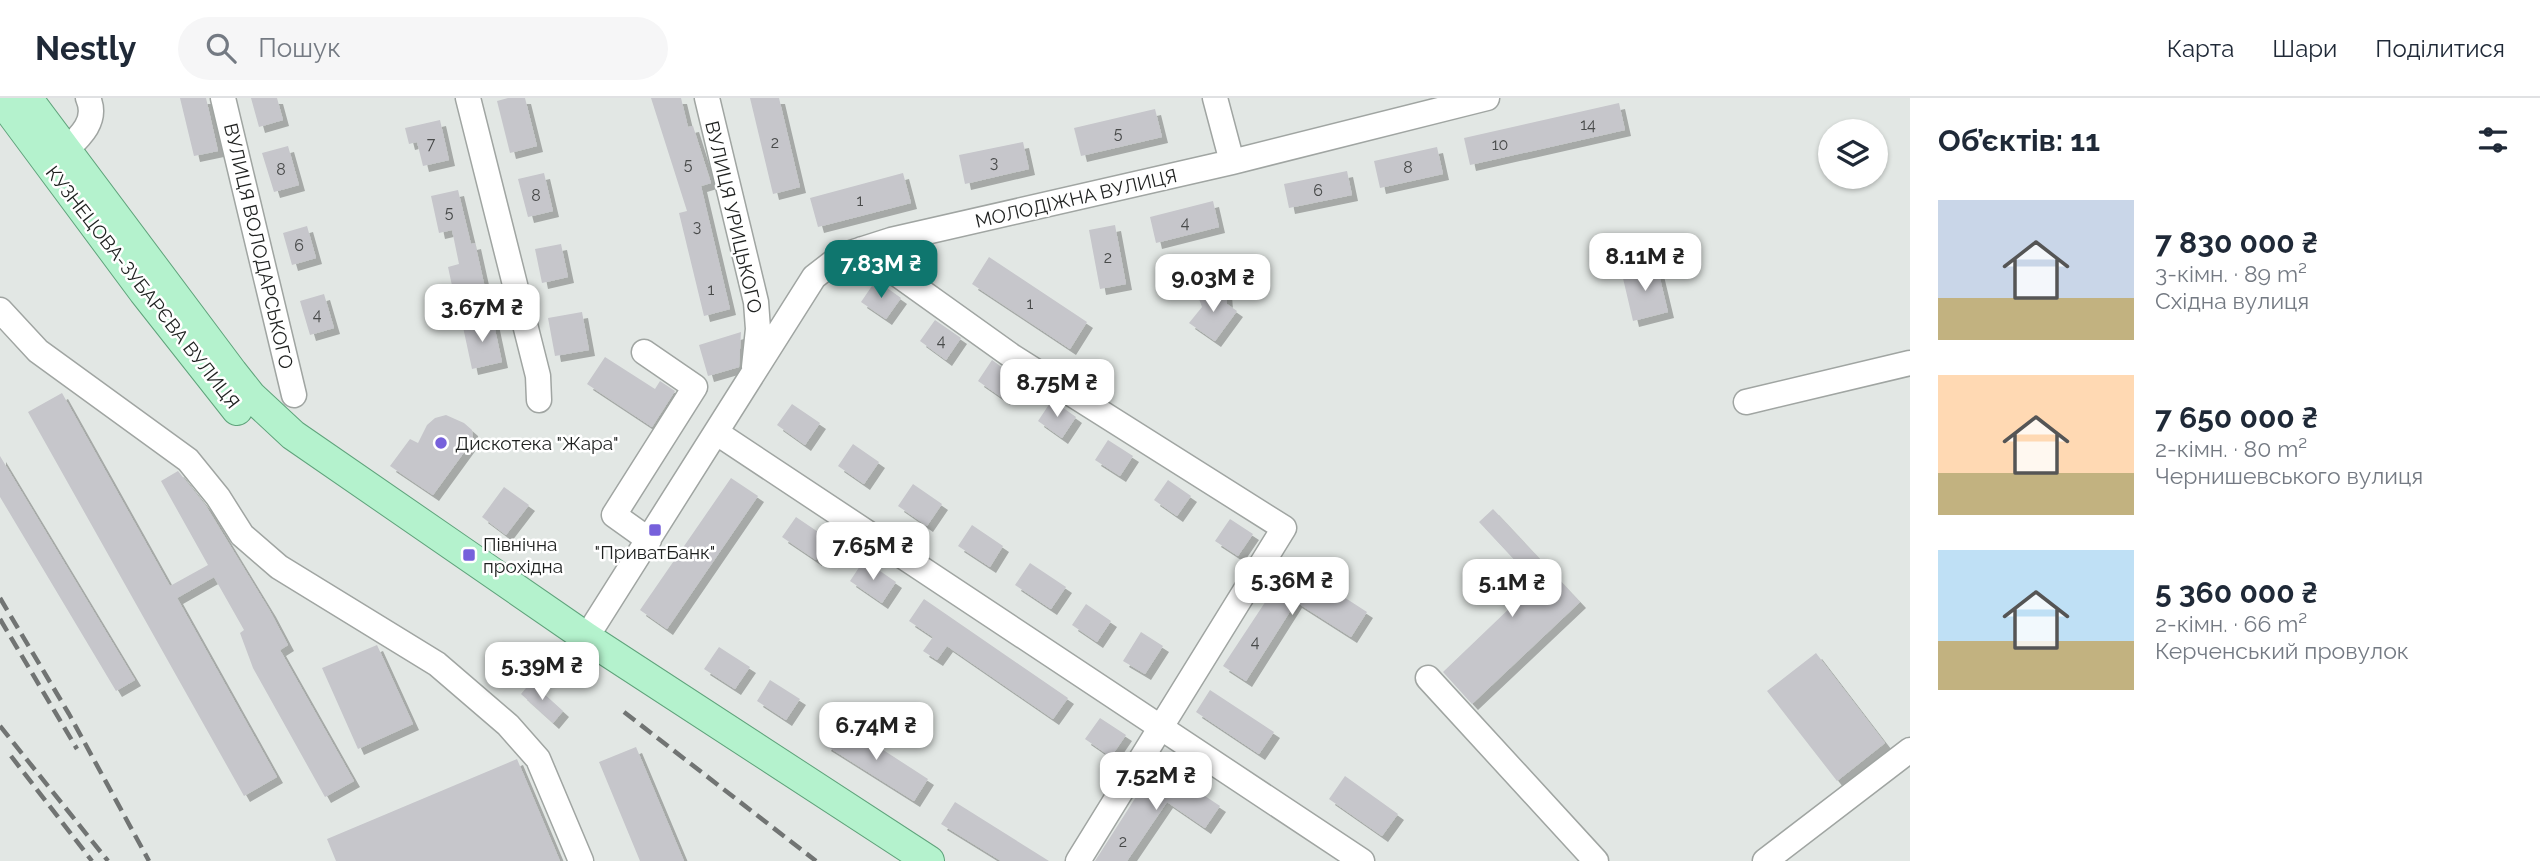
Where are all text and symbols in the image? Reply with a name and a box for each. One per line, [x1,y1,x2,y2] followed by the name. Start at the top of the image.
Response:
[178,17,668,80] search box
[35,29,136,68] text: Nestly
[202,29,240,67] icon: search
[258,33,341,63] text: Пошук
[2167,34,2234,63] text: Карта
[2272,34,2337,63] text: Шари
[2375,34,2505,63] text: Поділитися
[1580,115,1596,134] house number: 14
[701,119,767,315] street label: ВУЛИЦЯ УРИЦЬКОГО
[1818,119,1888,189] map controls
[1818,119,1888,189] button: layers
[220,121,298,371] street label: ВУЛИЦЯ ВОЛОДАРСЬКОГО
[2474,121,2512,159] icon: filters
[1938,123,2100,158] text: Об’єктів: 11
[1114,124,1123,143] house number: 5
[771,133,779,152] house number: 2
[427,134,436,153] house number: 7
[1492,135,1508,154] house number: 10
[990,153,998,172] house number: 3
[684,155,693,174] house number: 5
[1403,158,1413,177] house number: 8
[276,160,286,179] house number: 8
[42,161,244,413] street label: КУЗНЕЦОВА-ЗУБАРЄВА ВУЛИЦЯ
[973,164,1179,232] street label: МОЛОДІЖНА ВУЛИЦЯ
[1313,181,1323,200] house number: 6
[531,186,541,205] house number: 8
[857,191,864,210] house number: 1
[445,203,454,222] house number: 5
[1181,213,1190,232] house number: 4
[693,217,701,236] house number: 3
[2155,225,2318,260] text: 7 830 000 ₴
[1994,228,2078,312] icon: home
[1580,234,1710,293] pin: 8.11M ₴
[294,236,304,255] house number: 6
[816,240,946,300] pin: 7.83M ₴
[1605,242,1685,269] text: 8.11M ₴
[1104,248,1112,267] house number: 2
[840,249,922,276] text: 7.83M ₴
[1148,254,1278,314] pin: 9.03M ₴
[2155,260,2307,287] text: 3-кімн. · 89 m²
[1171,263,1255,290] text: 9.03M ₴
[708,280,715,299] house number: 1
[417,285,547,344] pin: 3.67M ₴
[2155,287,2309,314] text: Східна вулиця
[441,293,523,320] text: 3.67M ₴
[1027,294,1034,313] house number: 1
[313,305,322,324] house number: 4
[937,331,946,350] house number: 4
[992,360,1122,419] pin: 8.75M ₴
[1016,368,1098,395] text: 8.75M ₴
[2155,400,2318,435] text: 7 650 000 ₴
[1994,403,2078,487] icon: home
[455,432,618,454] place label: Дискотека "Жара"
[433,435,449,451] marker: Дискотека "Жара"
[2155,435,2307,462] text: 2-кімн. · 80 m²
[2155,462,2423,489] text: Чернишевського вулиця
[647,522,663,538] marker: "ПриватБанк"
[808,522,938,582] pin: 7.65M ₴
[832,531,914,558] text: 7.65M ₴
[483,533,563,577] place label: Північна прохідна
[595,541,715,563] place label: "ПриватБанк"
[461,547,477,563] marker: Північна прохідна
[1227,558,1357,617] pin: 5.36M ₴
[1455,560,1569,619] pin: 5.1M ₴
[1251,566,1333,593] text: 5.36M ₴
[1479,568,1545,595] text: 5.1M ₴
[2155,575,2318,610] text: 5 360 000 ₴
[1994,578,2078,662] icon: home
[2155,610,2307,637] text: 2-кімн. · 66 m²
[1251,632,1260,651] house number: 4
[2155,637,2409,664] text: Керченський провулок
[477,642,607,702] pin: 5.39M ₴
[501,651,583,678] text: 5.39M ₴
[811,702,941,762] pin: 6.74M ₴
[835,711,917,738] text: 6.74M ₴
[1091,752,1221,812] pin: 7.52M ₴
[1116,761,1196,788] text: 7.52M ₴
[1119,832,1127,851] house number: 2

